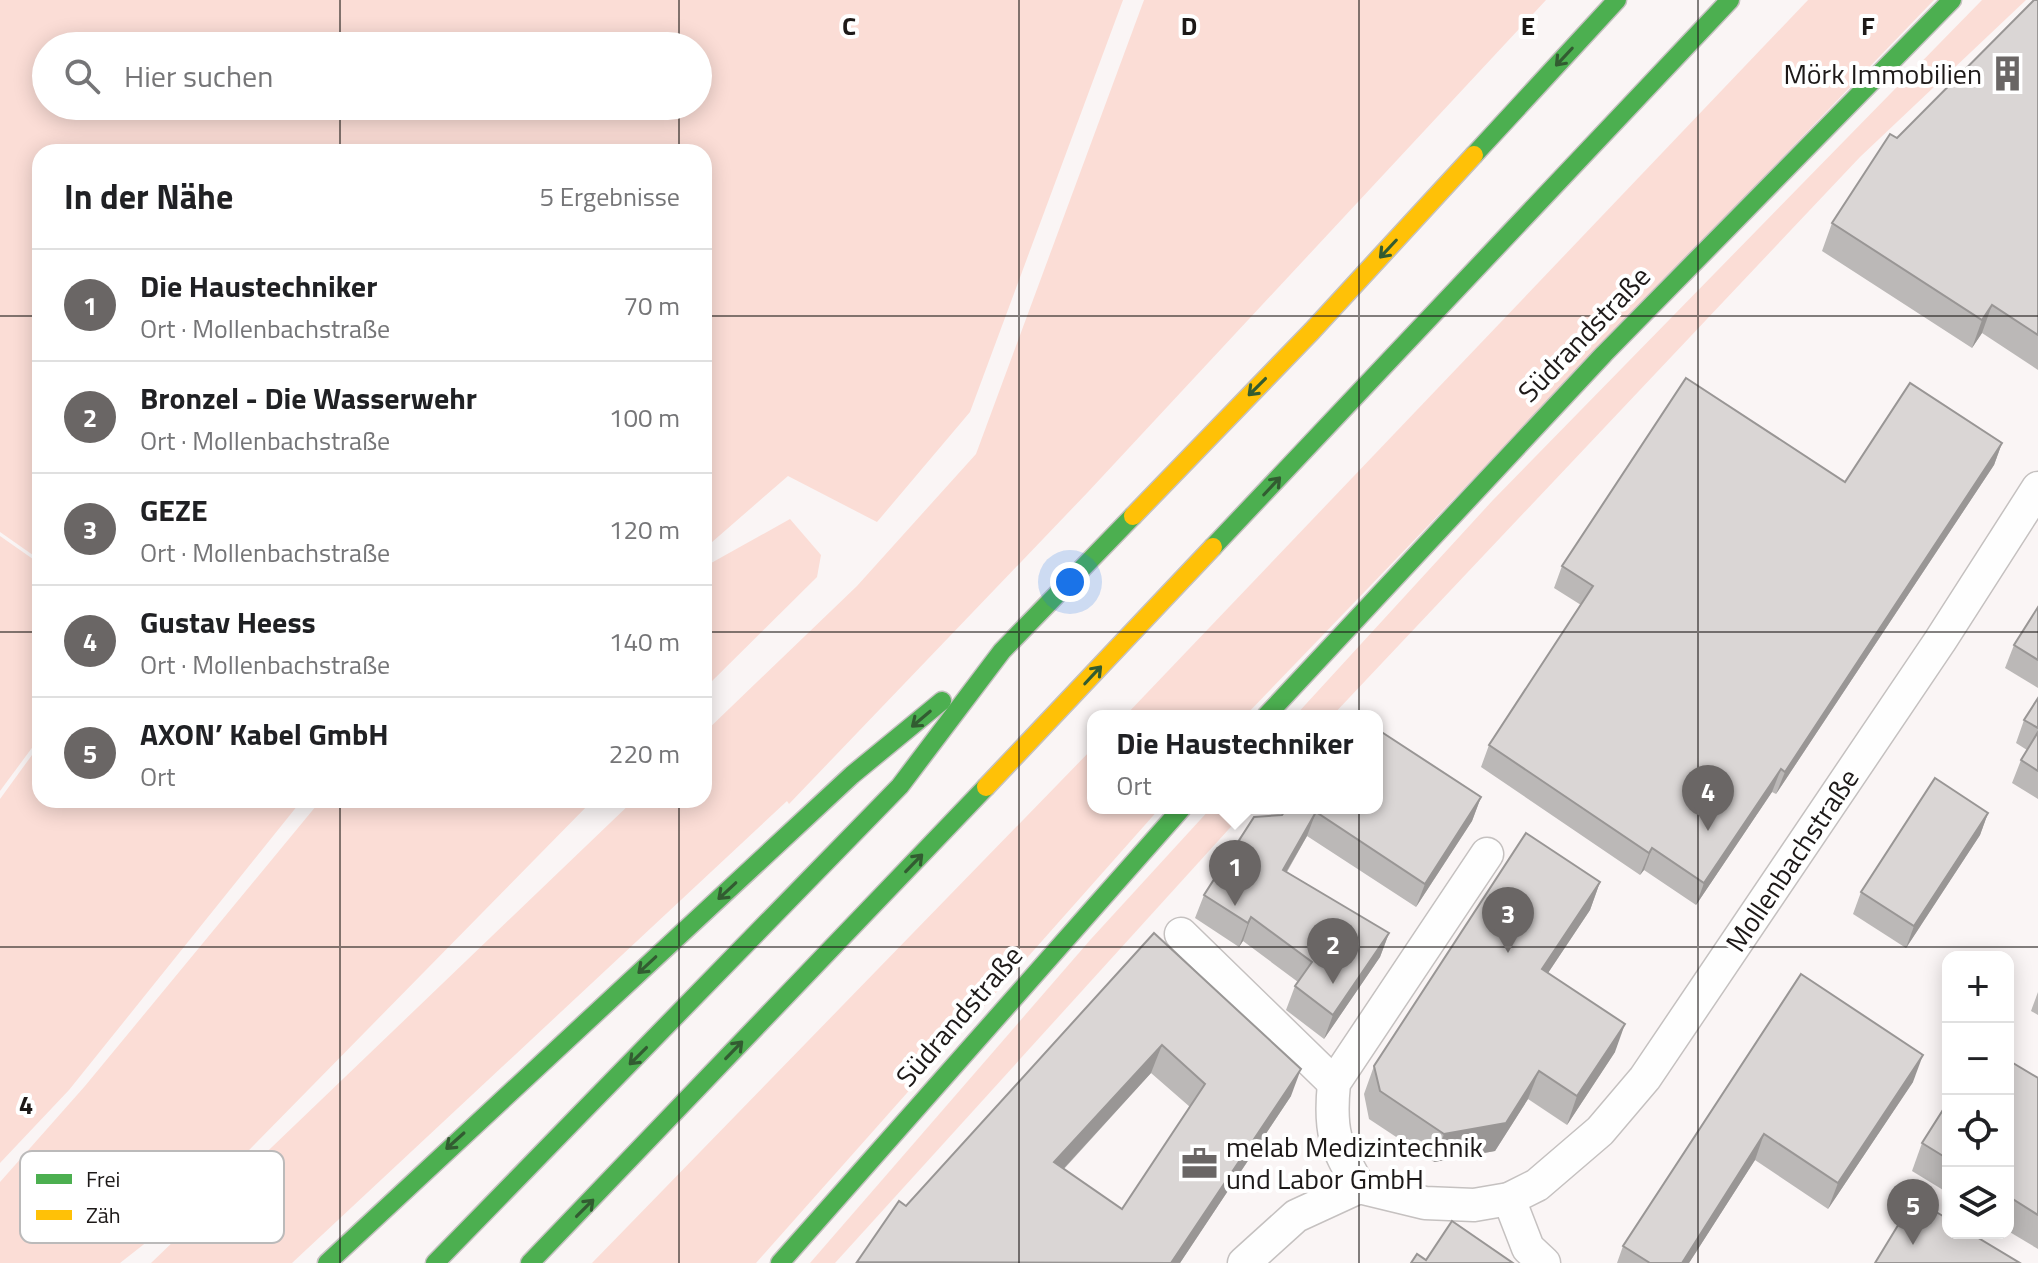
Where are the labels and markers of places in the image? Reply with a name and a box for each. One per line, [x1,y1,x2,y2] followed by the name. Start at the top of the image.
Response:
[1783,52,1982,95] place label: Mörk Immobilien
[1989,55,2027,93] building icon: Mörk Immobilien
[1682,765,1734,831] pin: 4
[1209,840,1261,906] pin: 1
[1482,887,1534,953] pin: 3
[1307,918,1359,984] pin: 2
[1226,1125,1483,1200] place label: melab Medizintechnik und Labor GmbH
[1181,1144,1219,1182] office icon: melab Medizintechnik und Labor GmbH
[1887,1179,1939,1245] pin: 5

